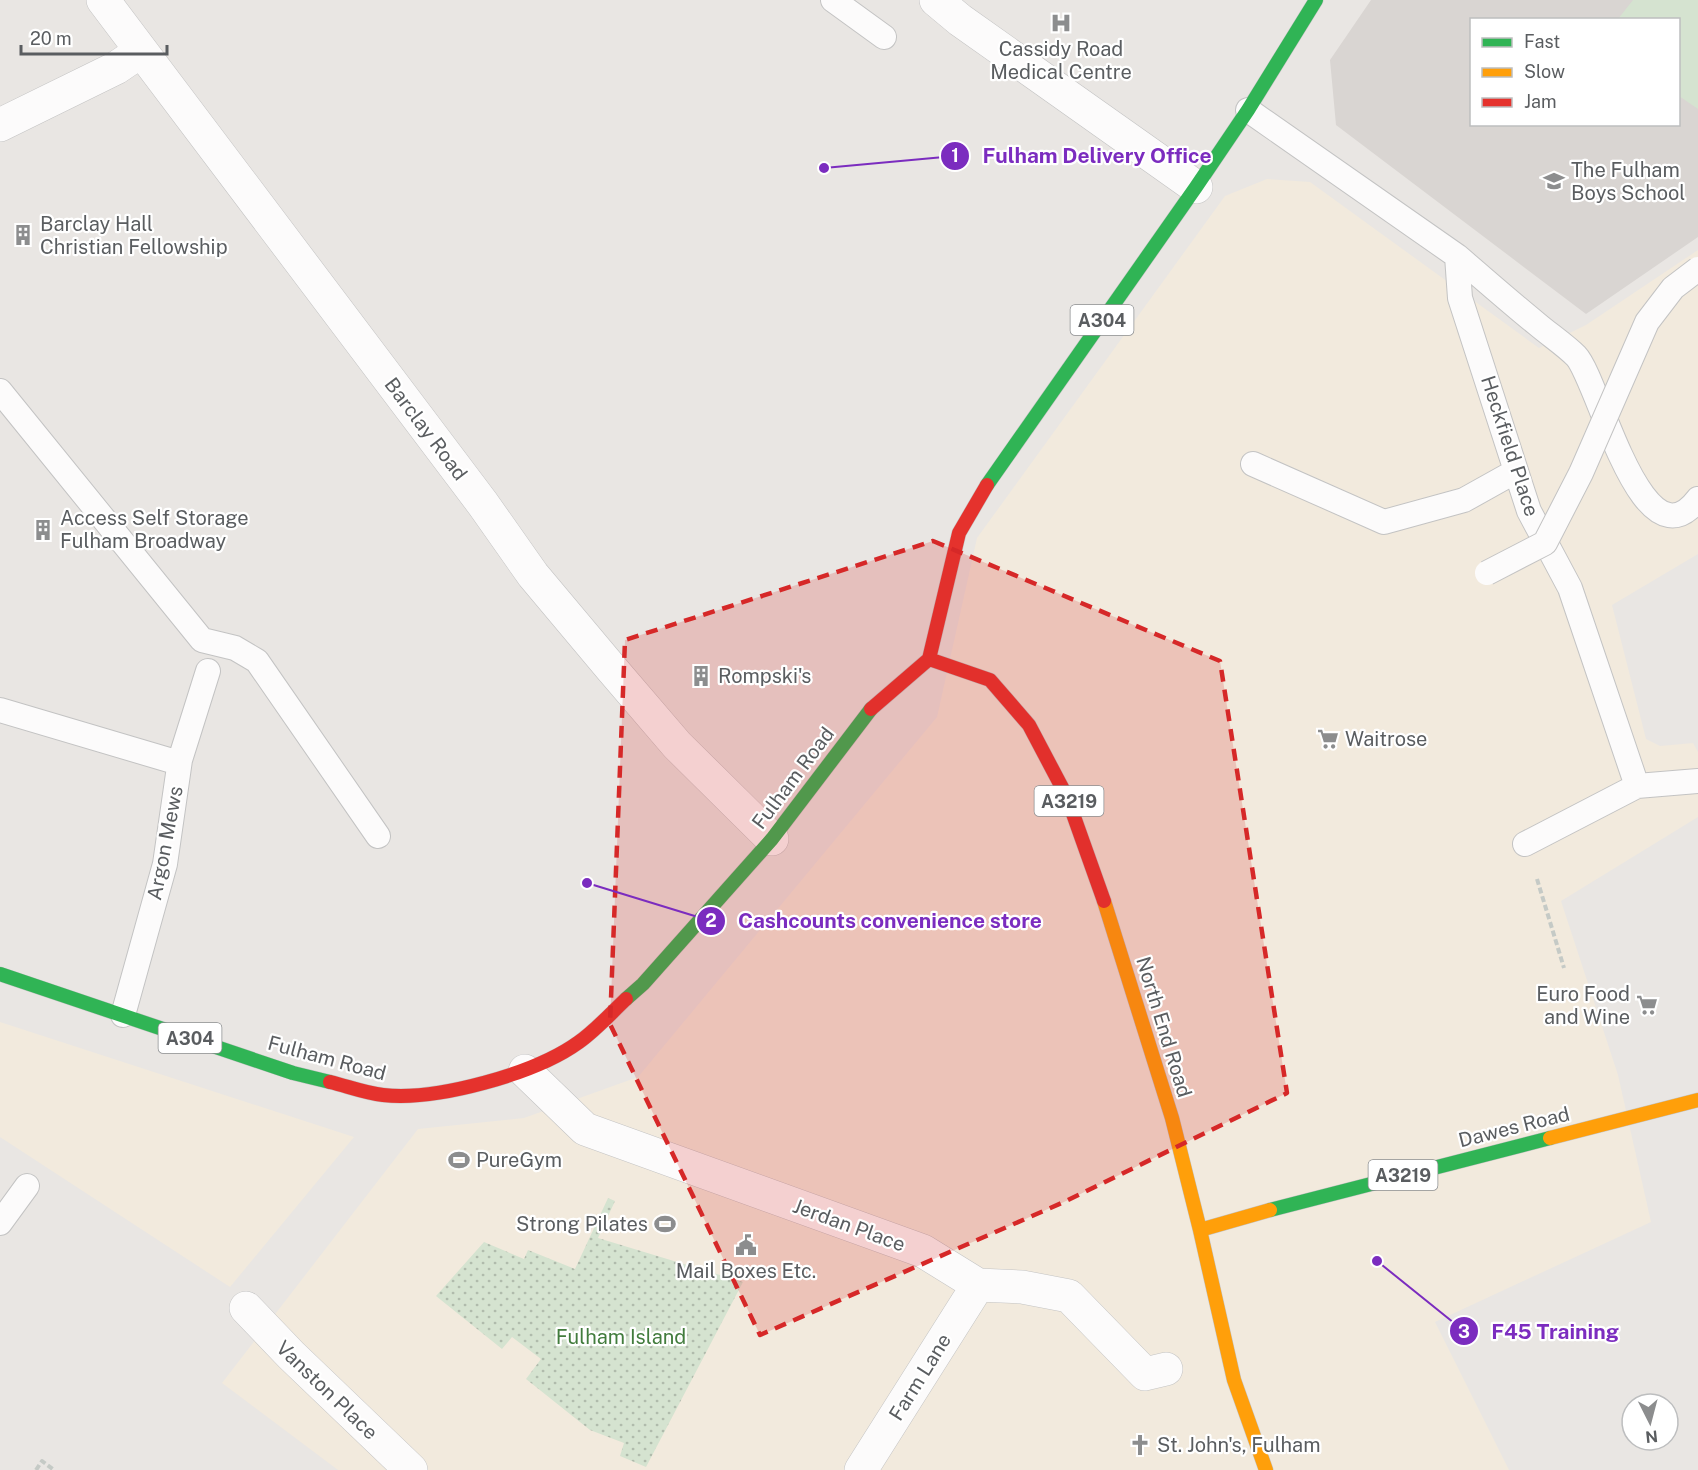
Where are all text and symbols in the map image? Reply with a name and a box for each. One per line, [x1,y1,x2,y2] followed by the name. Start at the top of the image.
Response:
[1049,11,1073,35] hospital icon: Cassidy Road Medical Centre
[21,18,166,56] scale bar
[1470,18,1680,126] legend
[30,28,72,49] text: 20 m
[1524,31,1560,52] text: Fast
[990,37,1132,84] place label: Cassidy Road Medical Centre
[1524,61,1565,82] text: Slow
[1524,91,1557,112] text: Jam
[940,137,1223,176] callout: Fulham Delivery Office
[982,143,1212,168] text: Fulham Delivery Office
[951,145,959,166] text: 1
[1571,158,1685,205] place label: The Fulham Boys School
[1542,169,1566,193] school or university icon: The Fulham Boys School
[40,212,228,259] place label: Barclay Hall Christian Fellowship
[11,223,35,247] building icon: Barclay Hall Christian Fellowship
[1070,305,1134,335] road number: A304
[380,373,472,485] street label: Barclay Road
[1476,373,1544,519] street label: Heckfield Place
[60,506,249,553] place label: Access Self Storage Fulham Broadway
[31,518,55,542] building icon: Access Self Storage Fulham Broadway
[689,664,713,688] building icon: Rompski's
[718,664,811,688] place label: Rompski's
[747,722,839,834] street label: Fulham Road
[1316,727,1340,751] supermarket icon: Waitrose
[1345,727,1427,751] place label: Waitrose
[142,784,188,902] street label: Argon Mews
[1034,786,1104,816] road number: A3219
[696,901,1054,940] callout: Cashcounts convenience store
[738,908,1042,933] text: Cashcounts convenience store
[705,910,717,931] text: 2
[1131,954,1197,1100] street label: North End Road
[1536,982,1630,1029] place label: Euro Food and Wine
[1635,993,1659,1017] supermarket icon: Euro Food and Wine
[158,1023,222,1053] road number: A304
[265,1031,389,1085] street label: Fulham Road
[1456,1102,1572,1152] street label: Dawes Road
[447,1148,471,1172] sports icon: PureGym
[476,1148,562,1172] place label: PureGym
[1368,1160,1438,1190] road number: A3219
[789,1194,909,1256] street label: Jerdan Place
[516,1212,648,1236] place label: Strong Pilates
[653,1212,677,1236] sports icon: Strong Pilates
[734,1233,758,1257] public building icon: Mail Boxes Etc.
[676,1259,816,1283] place label: Mail Boxes Etc.
[1449,1312,1631,1351] callout: F45 Training
[1491,1319,1619,1344] text: F45 Training
[1458,1321,1470,1342] text: 3
[556,1325,686,1349] park label: Fulham Island
[884,1329,956,1425] street label: Farm Lane
[271,1335,383,1445] street label: Vanston Place
[1620,1392,1680,1452] north arrow
[1644,1426,1659,1447] text: N
[1128,1433,1152,1457] church icon: St. John's, Fulham
[1157,1433,1320,1457] place label: St. John's, Fulham

